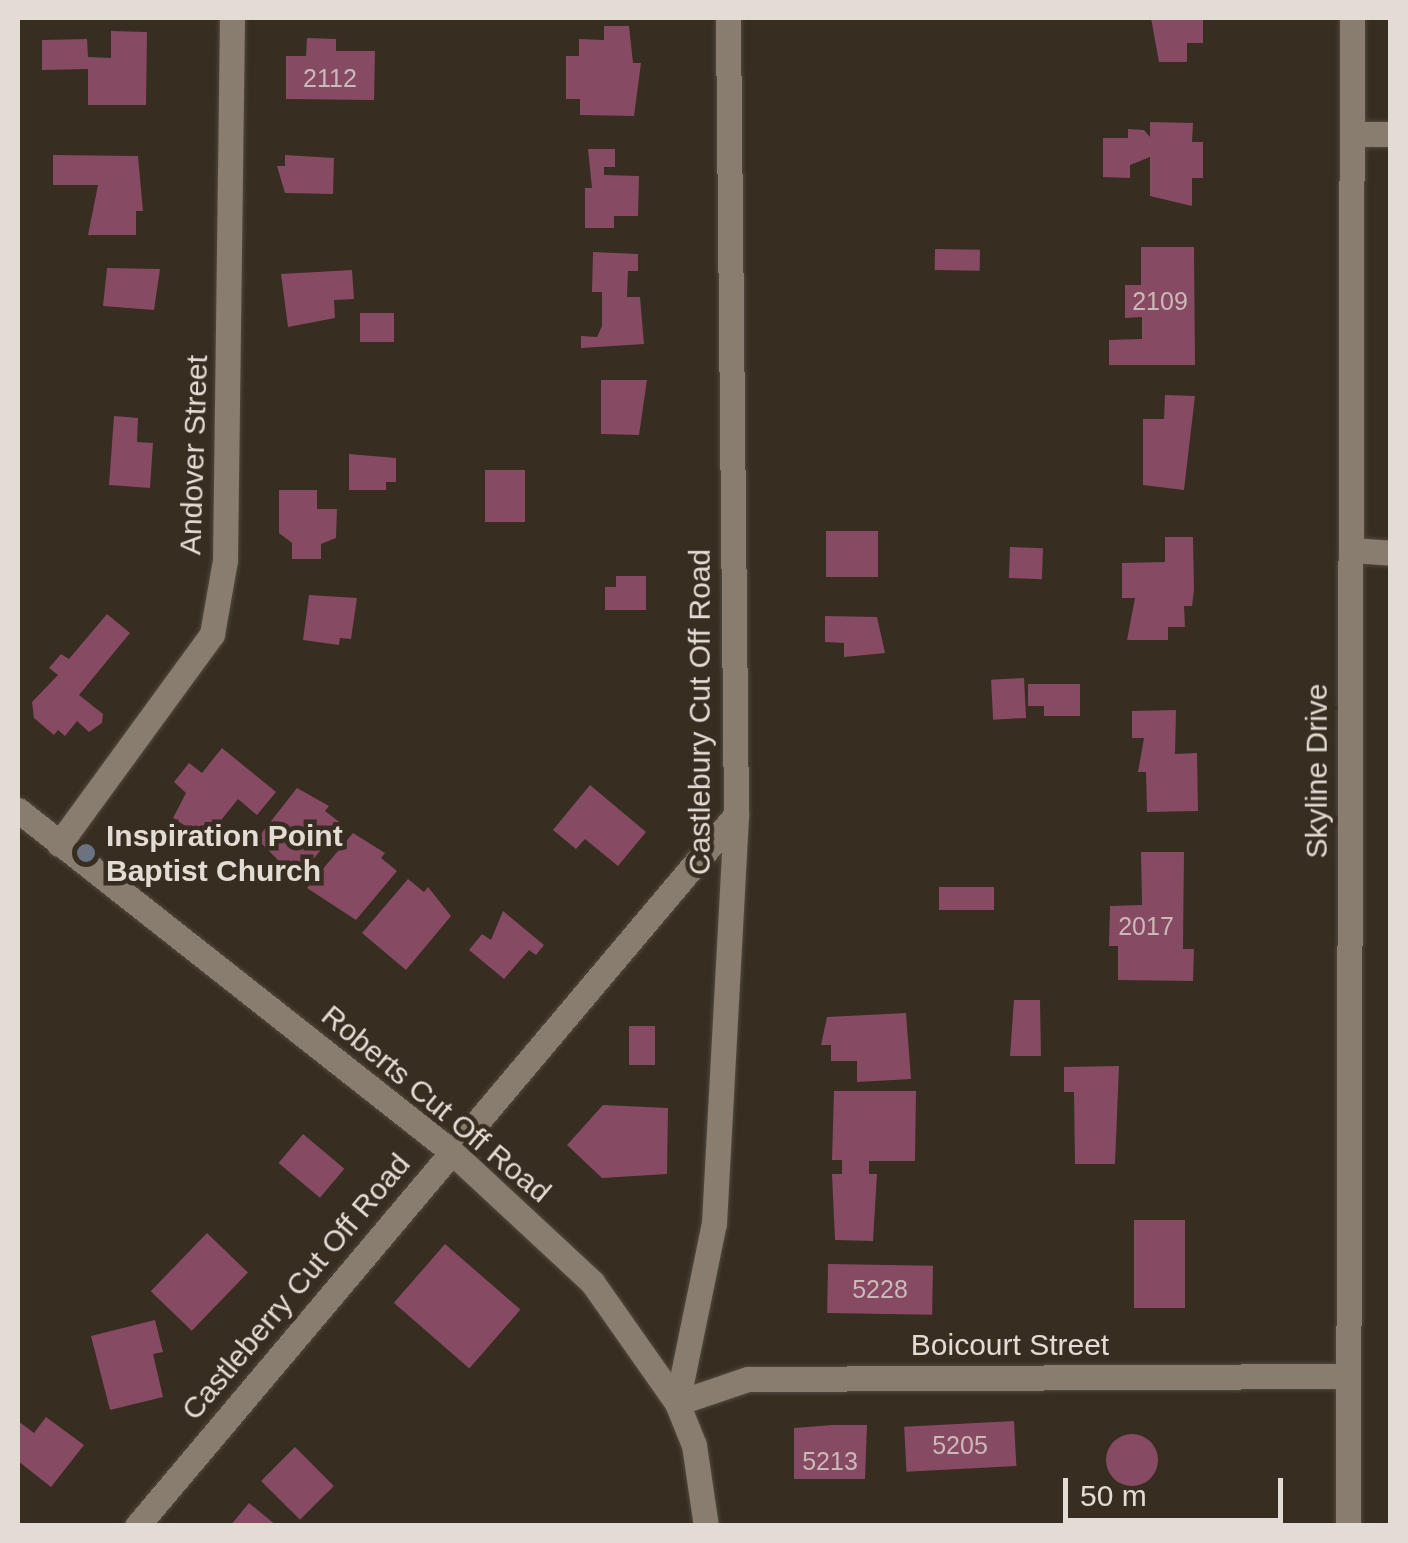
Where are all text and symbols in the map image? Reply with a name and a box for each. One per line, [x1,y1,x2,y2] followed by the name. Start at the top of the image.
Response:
[303,63,357,93] house number: 2112
[1132,286,1188,316] house number: 2109
[173,354,215,556] street label: Andover Street
[682,549,718,875] street label: Castlebury Cut Off Road
[1299,683,1335,859] street label: Skyline Drive
[106,818,343,888] place label: Inspiration Point Baptist Church
[75,842,97,864] marker: Inspiration Point Baptist Church
[1118,911,1174,941] house number: 2017
[314,998,558,1210] street label: Roberts Cut Off Road
[174,1147,418,1427] street label: Castleberry Cut Off Road
[852,1274,908,1304] house number: 5228
[911,1327,1109,1363] street label: Boicourt Street
[932,1430,988,1460] house number: 5205
[802,1446,858,1476] house number: 5213
[1068,1458,1288,1520] scale bar
[1080,1479,1147,1512] text: 50 m

